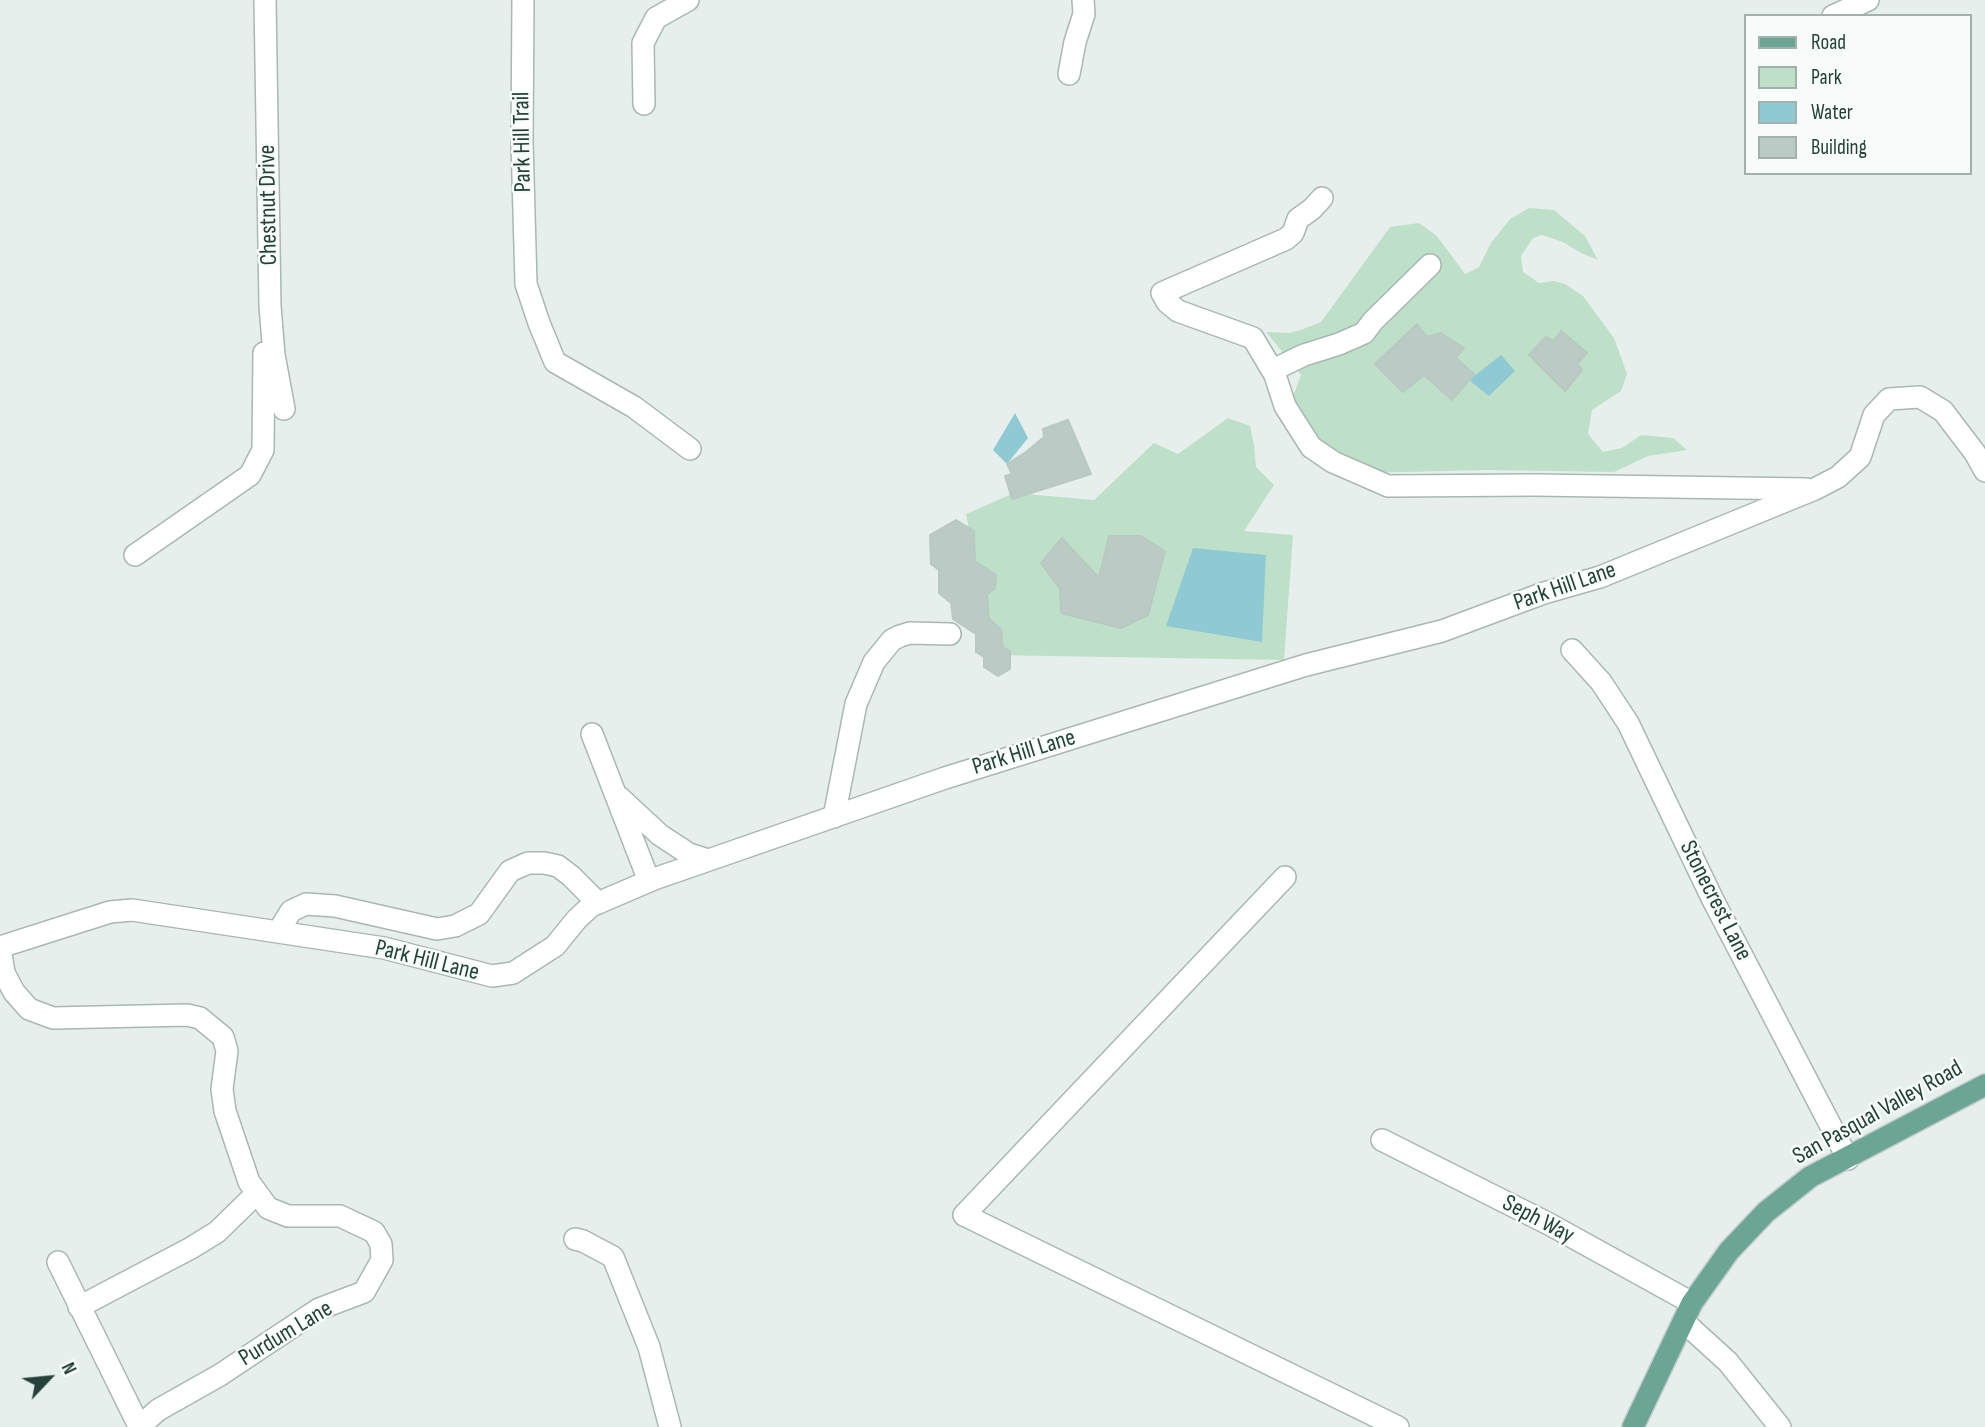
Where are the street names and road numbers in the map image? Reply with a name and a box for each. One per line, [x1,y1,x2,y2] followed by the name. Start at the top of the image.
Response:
[508,91,538,193] street label: Park Hill Trail
[254,144,284,266] street label: Chestnut Drive
[1510,556,1620,618] street label: Park Hill Lane
[969,724,1079,782] street label: Park Hill Lane
[1673,836,1757,966] street label: Stonecrest Lane
[372,934,482,988] street label: Park Hill Lane
[1788,1054,1968,1172] street label: San Pasqual Valley Road
[1497,1189,1579,1251] street label: Seph Way
[234,1295,338,1373] street label: Purdum Lane

